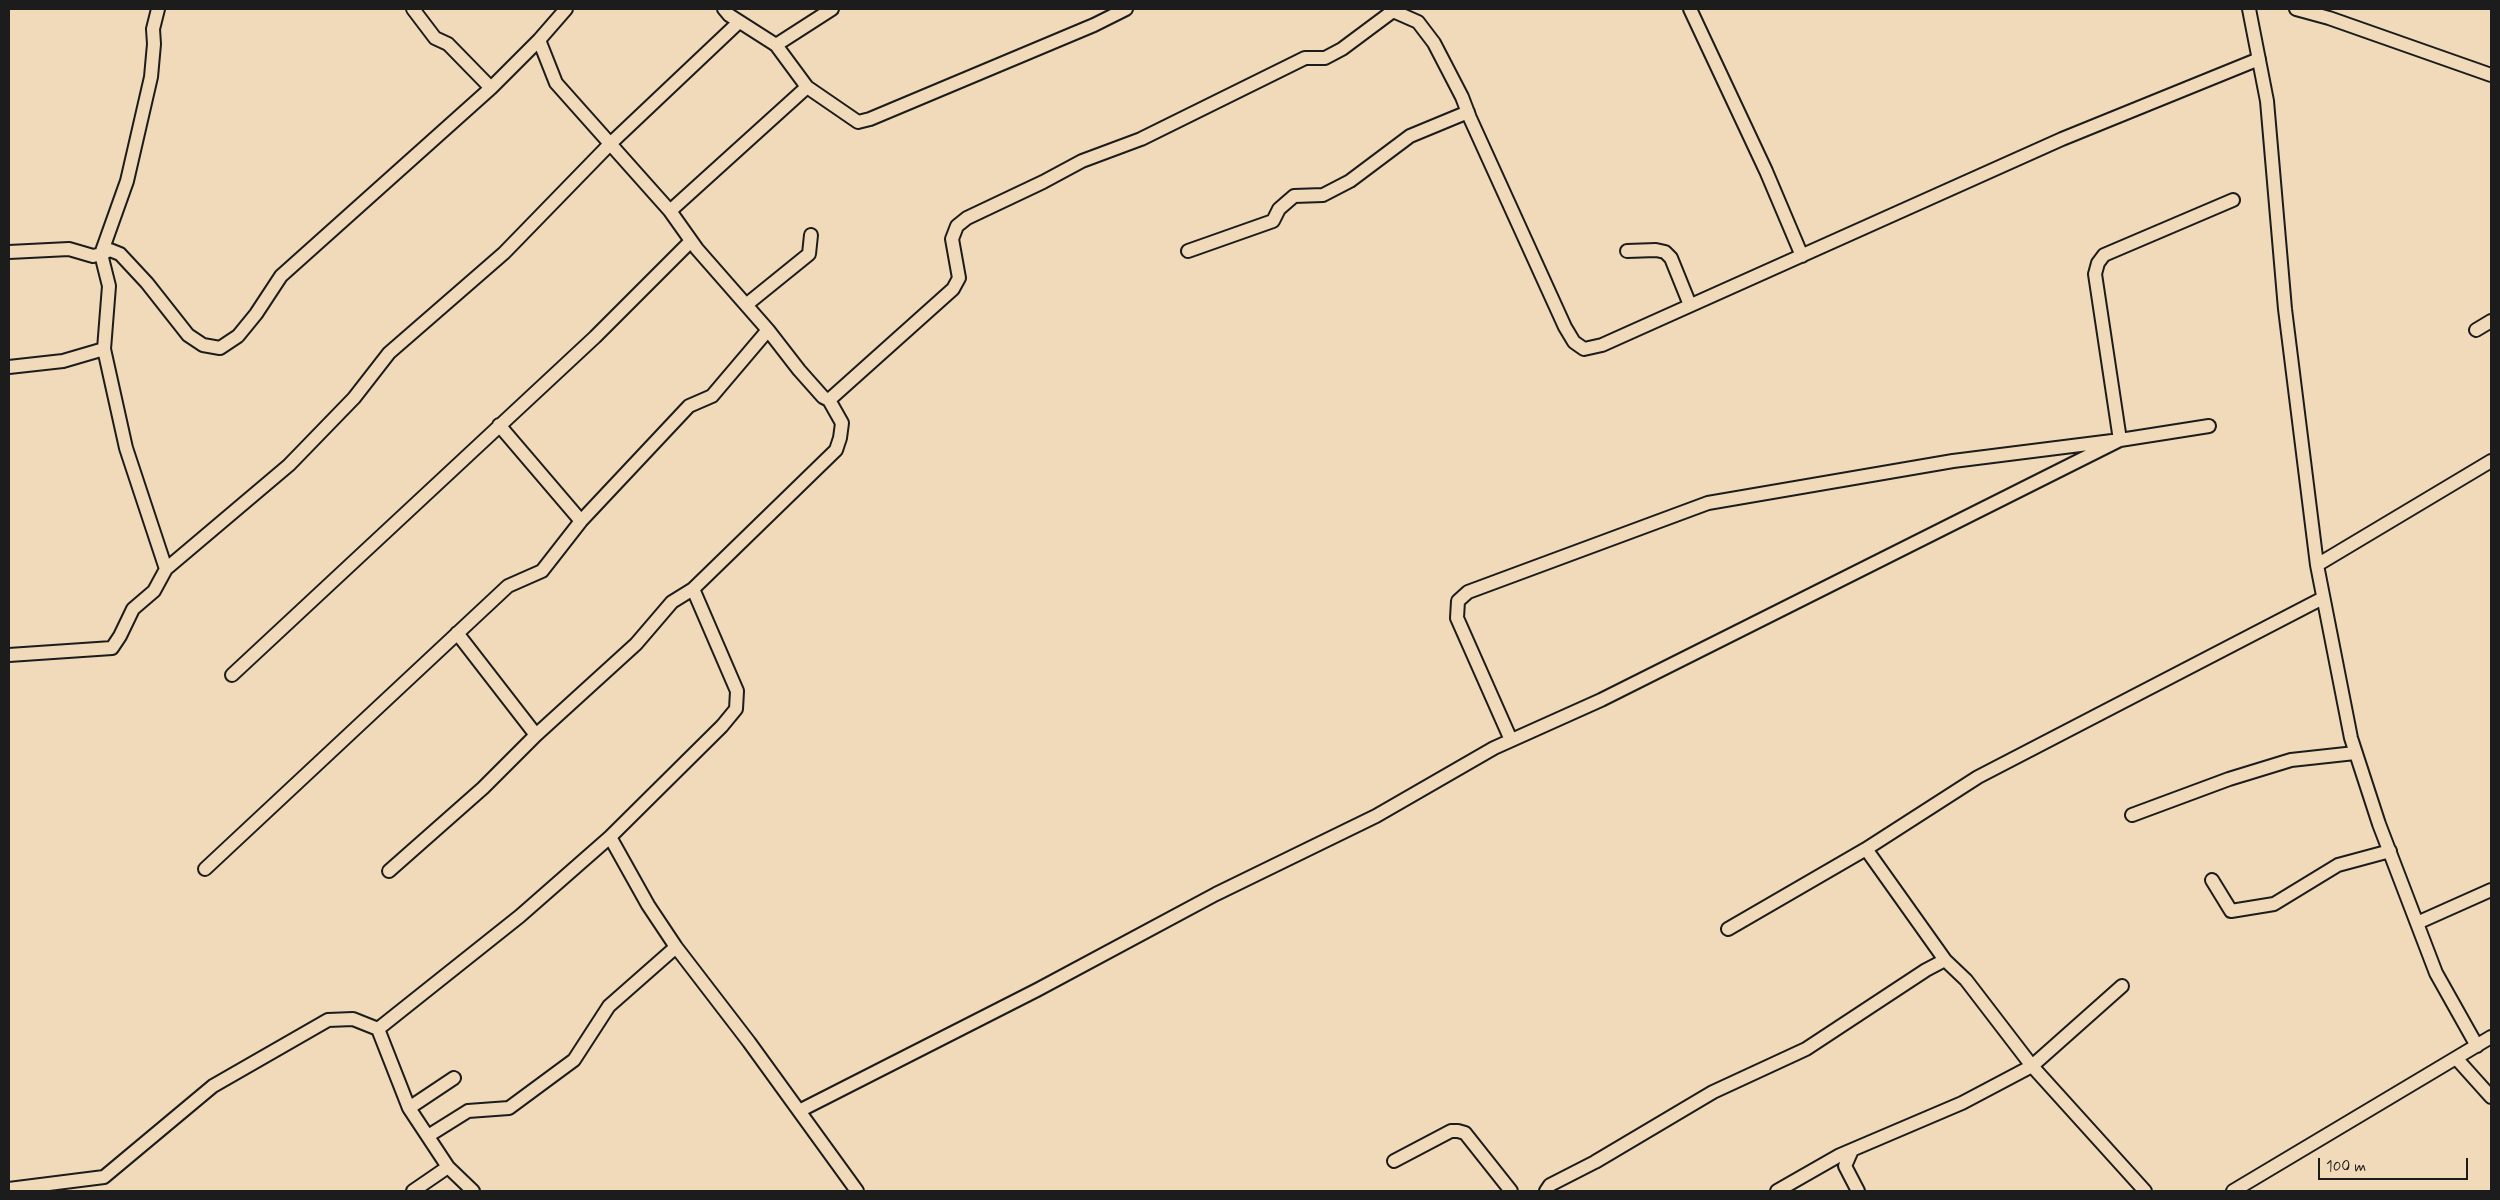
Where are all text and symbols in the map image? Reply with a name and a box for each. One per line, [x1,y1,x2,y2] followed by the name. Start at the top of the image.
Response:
[2320,1148,2470,1180] scale bar
[2326,1157,2366,1177] text: 100 m

